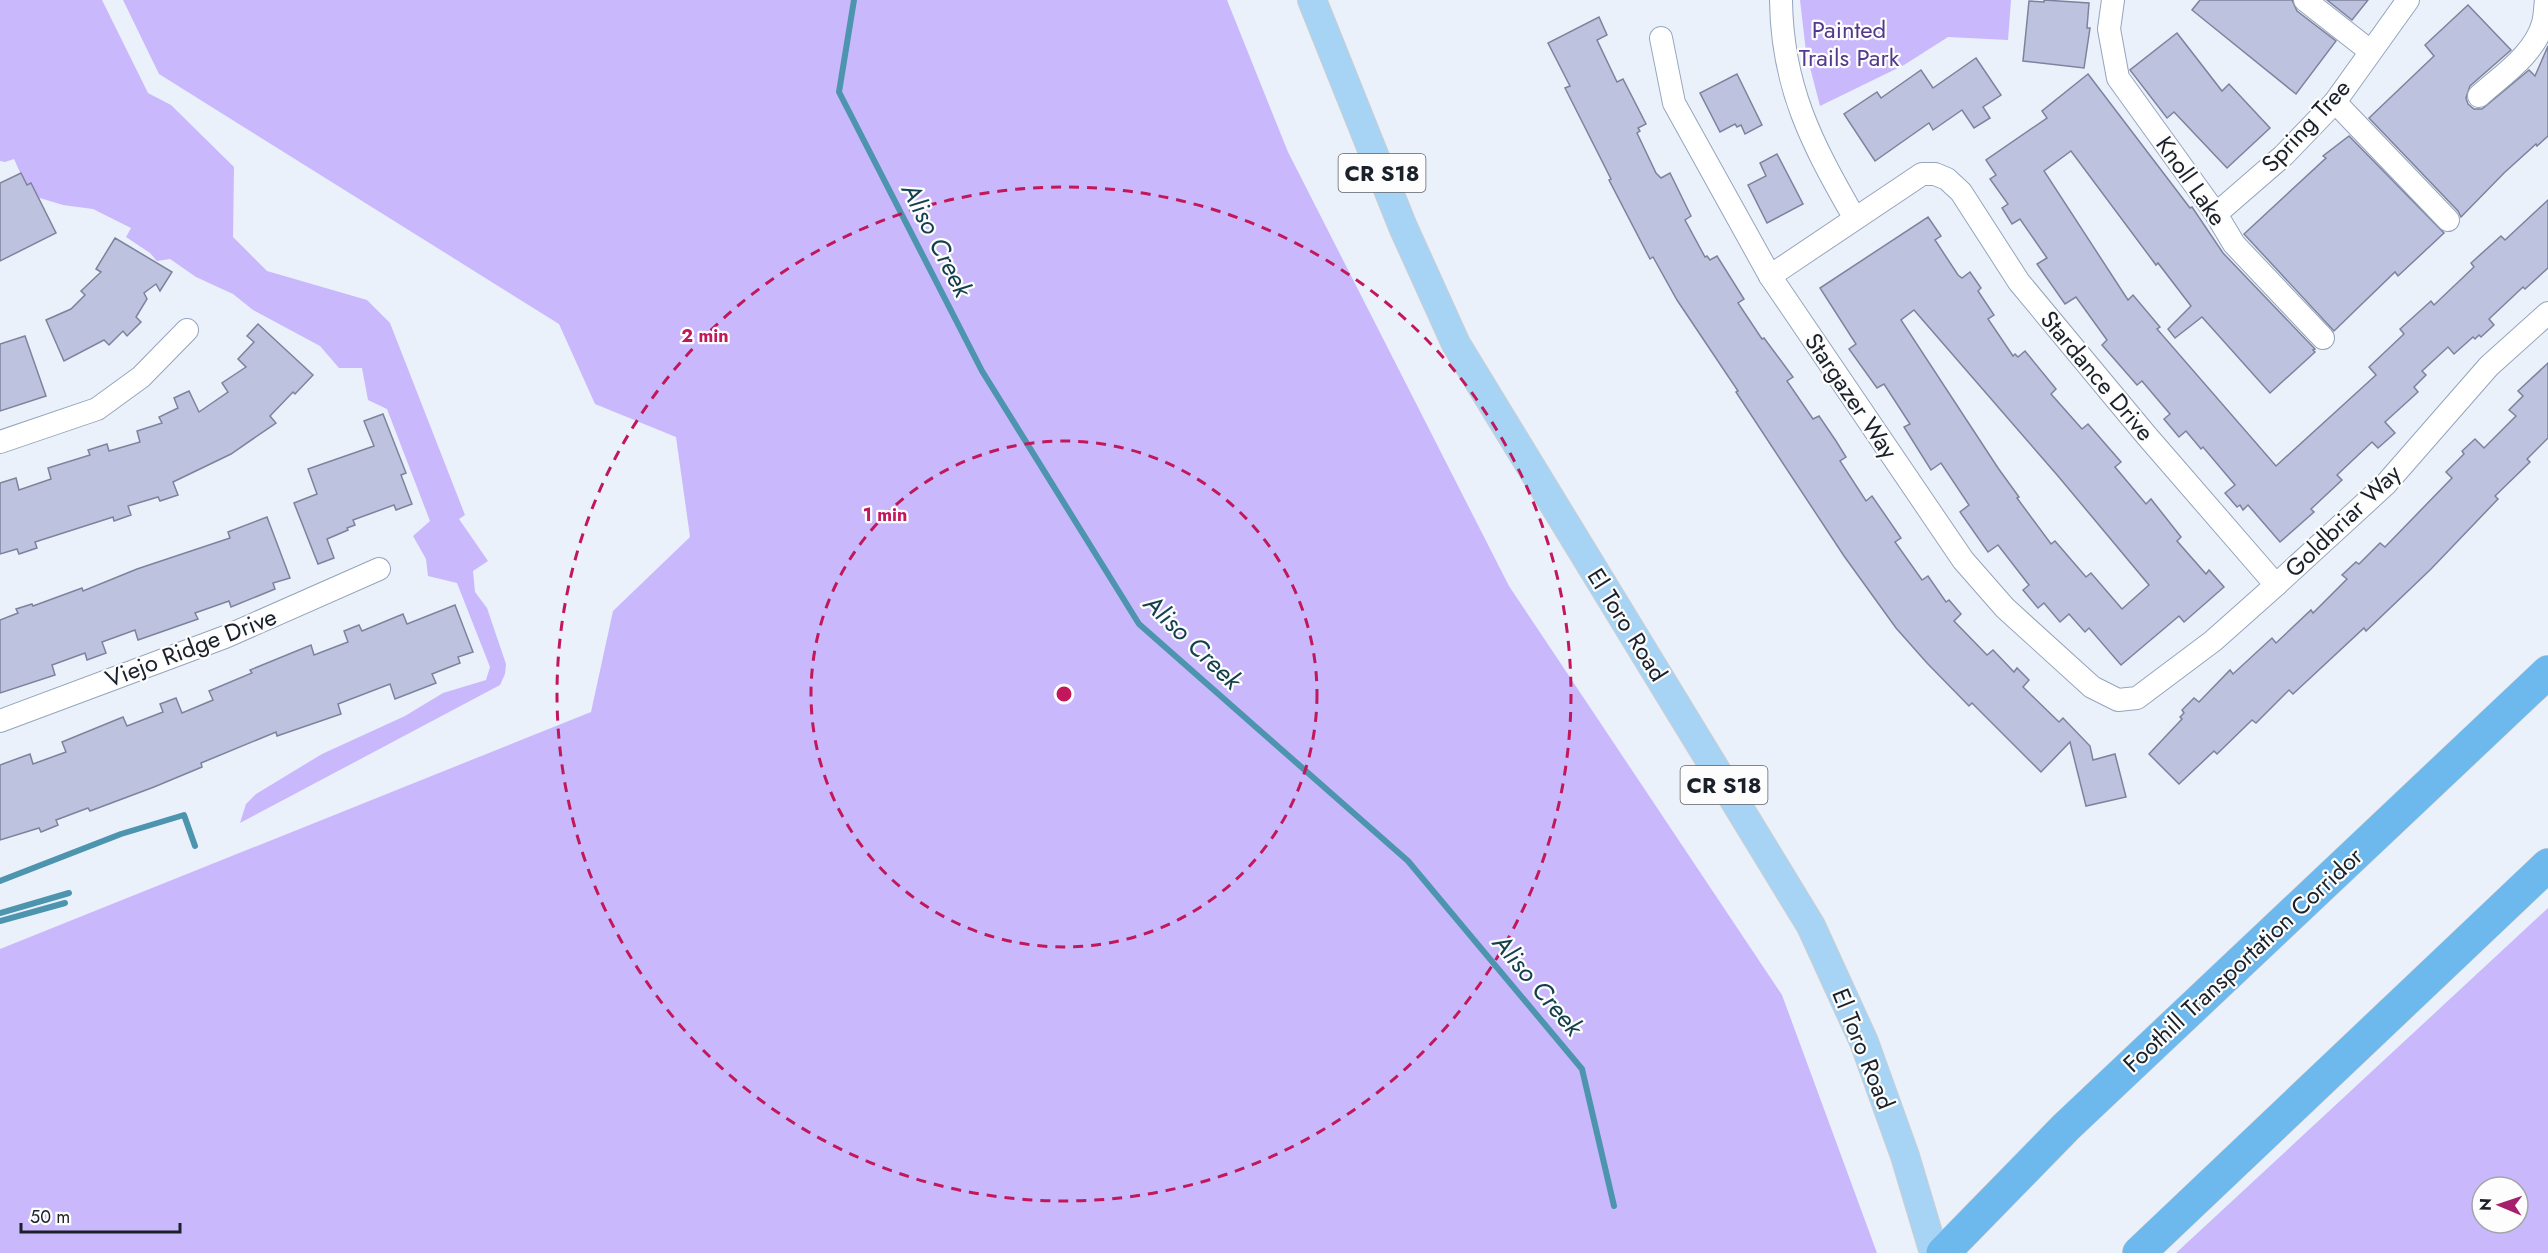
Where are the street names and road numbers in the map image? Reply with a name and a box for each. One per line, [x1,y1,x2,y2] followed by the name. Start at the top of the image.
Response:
[2253,71,2358,180] street label: Spring Tree
[2148,129,2235,233] street label: Knoll Lake
[1338,154,1426,192] road number: CR S18
[2032,303,2163,449] street label: Stardance Drive
[1796,326,1907,466] street label: Stargazer Way
[2277,456,2409,585] street label: Goldbriar Way
[1579,561,1676,688] street label: El Toro Road
[100,599,281,696] street label: Viejo Ridge Drive
[1680,766,1768,804] road number: CR S18
[2115,839,2371,1080] street label: Foothill Transportation Corridor
[1823,983,1904,1115] street label: El Toro Road

